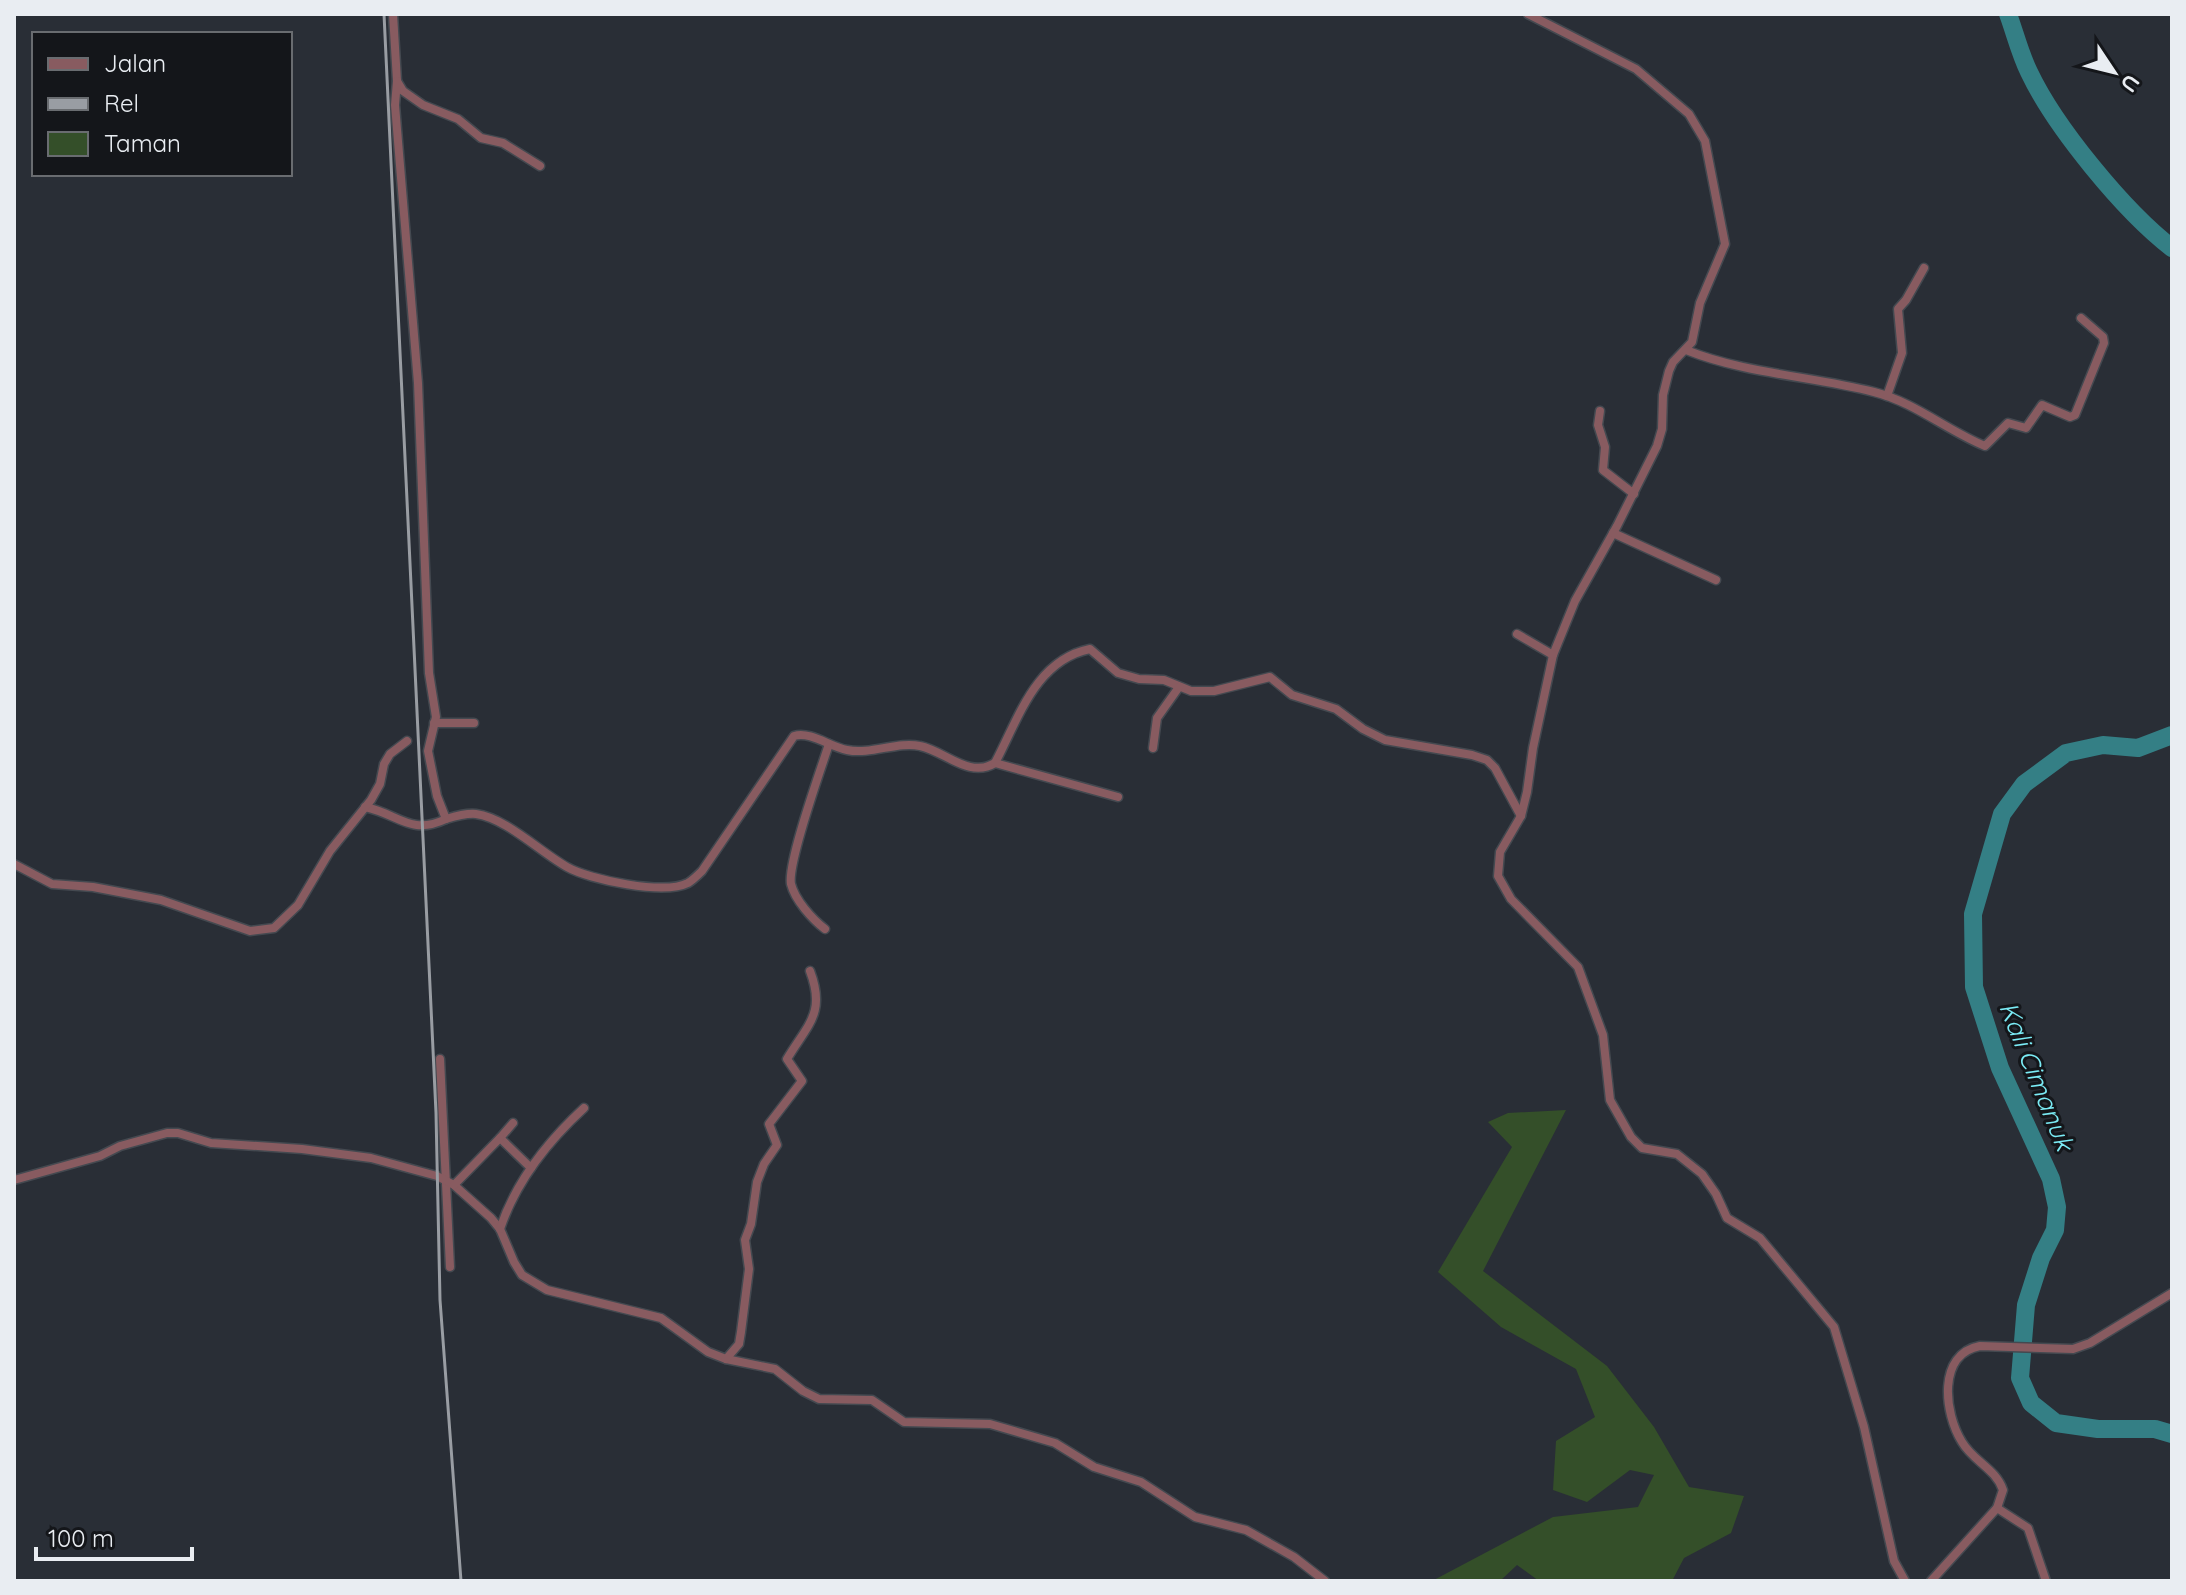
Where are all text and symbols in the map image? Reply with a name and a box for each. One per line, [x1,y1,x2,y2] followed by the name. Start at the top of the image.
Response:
[32,32,292,176] legend
[2074,32,2154,112] north arrow
[104,48,166,78] text: Jalan
[2114,69,2146,98] text: U
[104,88,139,118] text: Rel
[104,128,181,158] text: Taman
[1992,997,2083,1157] water label: Kali Cimanuk
[36,1511,192,1561] scale bar
[48,1523,114,1553] text: 100 m

